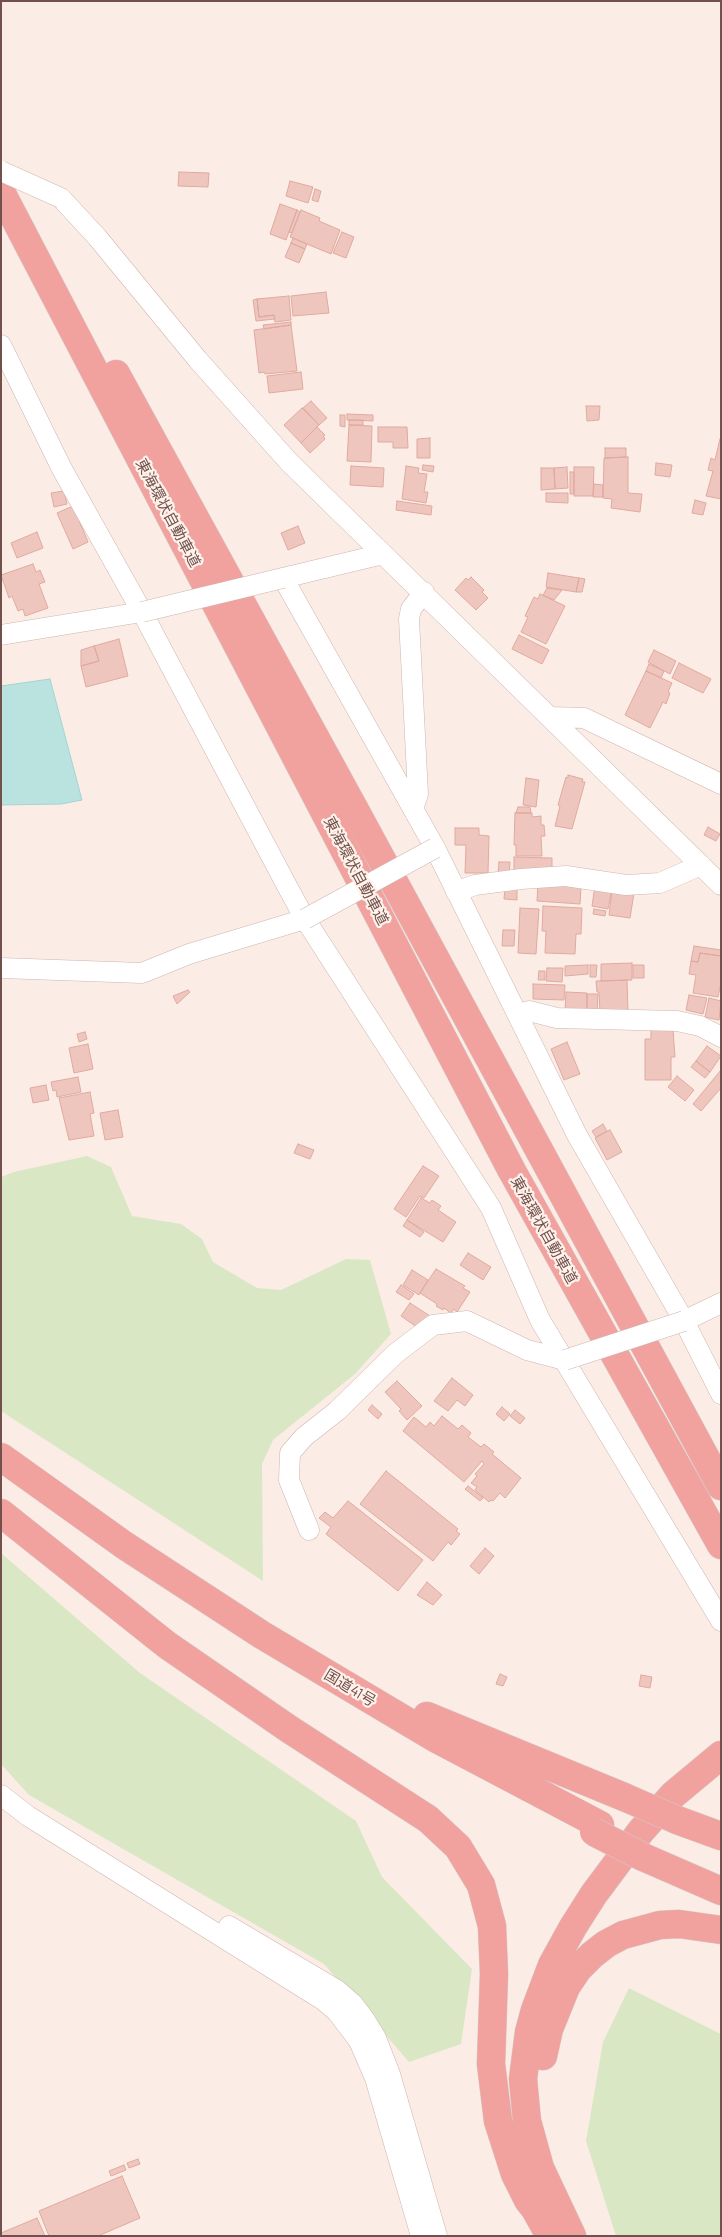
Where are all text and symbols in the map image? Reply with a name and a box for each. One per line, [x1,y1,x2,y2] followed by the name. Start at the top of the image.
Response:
[132,456,204,570] street label: 東海環状自動車道
[320,814,392,928] street label: 東海環状自動車道
[507,1173,581,1287] street label: 東海環状自動車道
[321,1666,379,1710] street label: 国道41号

